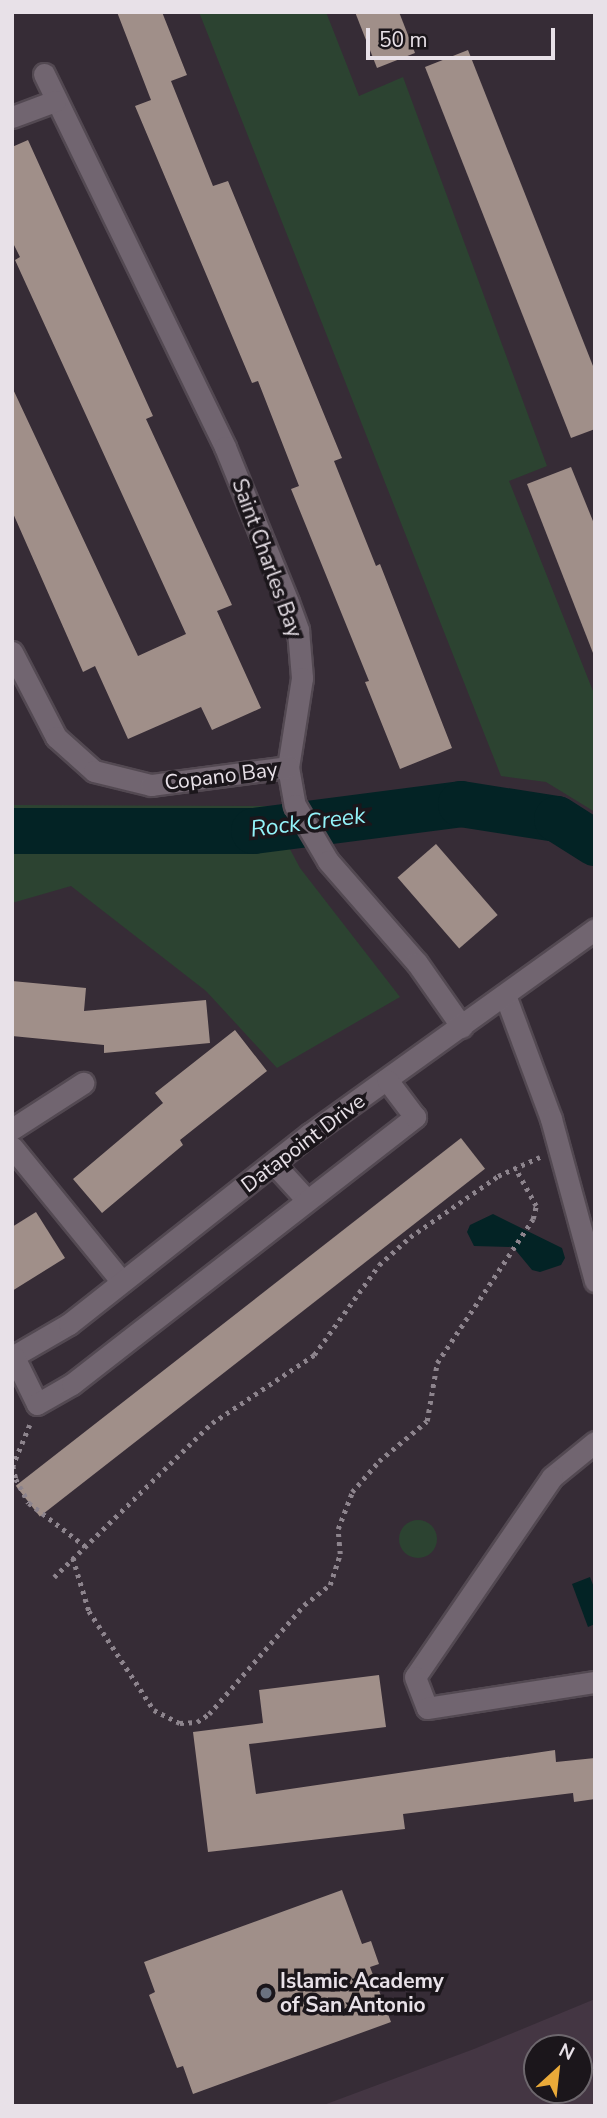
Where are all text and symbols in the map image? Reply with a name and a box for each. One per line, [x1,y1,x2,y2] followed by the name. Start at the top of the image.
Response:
[369,14,558,58] scale bar
[379,26,428,54] text: 50 m
[227,475,307,641] street label: Saint Charles Bay
[163,757,279,795] street label: Copano Bay
[249,802,367,844] water label: Rock Creek
[236,1088,370,1198] street label: Datapoint Drive
[280,1968,444,2018] place label: Islamic Academy of San Antonio
[258,1985,274,2001] marker: Islamic Academy of San Antonio
[523,2034,593,2104] north arrow
[554,2037,579,2067] text: N

